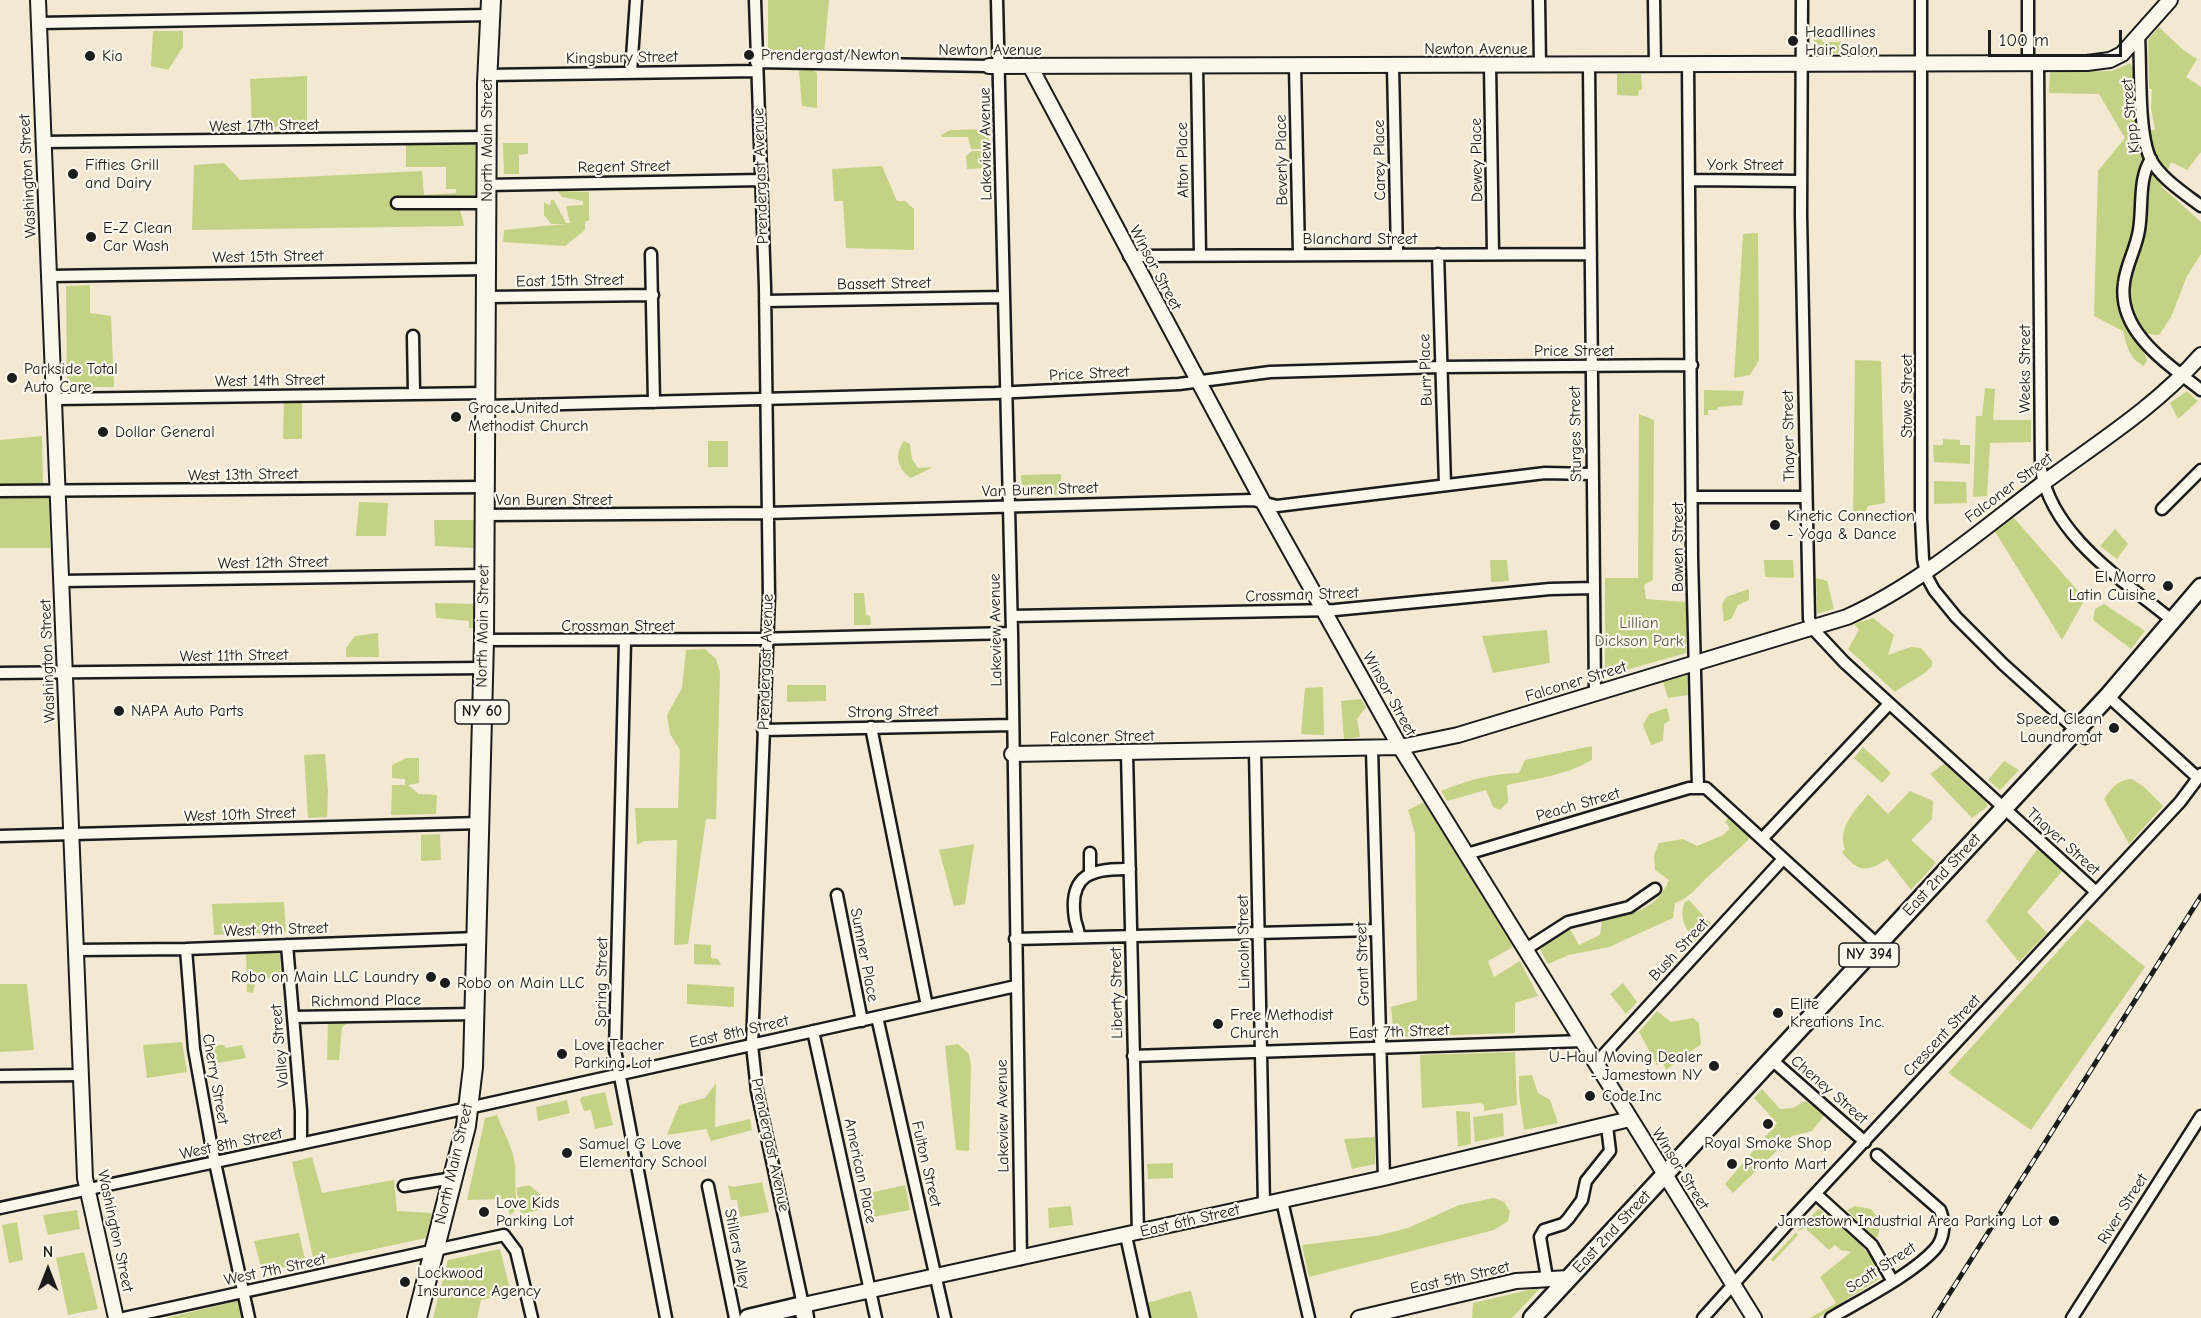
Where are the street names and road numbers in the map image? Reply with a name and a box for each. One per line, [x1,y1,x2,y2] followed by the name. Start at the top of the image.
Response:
[1424,39,1528,59] street label: Newton Avenue
[938,40,1042,60] street label: Newton Avenue
[566,47,678,69] street label: Kingsbury Street
[477,78,497,202] street label: North Main Street
[2118,78,2144,154] street label: Kipp Street
[975,87,997,201] street label: Lakeview Avenue
[749,108,773,244] street label: Prendergast Avenue
[15,114,41,238] street label: Washington Street
[1272,114,1292,206] street label: Beverly Place
[209,115,319,137] street label: West 17th Street
[1467,118,1487,202] street label: Dewey Place
[1370,119,1390,201] street label: Carey Place
[1173,122,1193,198] street label: Alton Place
[1707,155,1783,175] street label: York Street
[577,157,671,177] street label: Regent Street
[1125,222,1185,314] street label: Winsor Street
[1303,229,1417,249] street label: Blanchard Street
[212,246,324,268] street label: West 15th Street
[516,270,624,292] street label: East 15th Street
[837,274,931,294] street label: Bassett Street
[2015,325,2035,413] street label: Weeks Street
[1415,333,1437,407] street label: Burr Place
[1534,341,1614,361] street label: Price Street
[1897,354,1917,438] street label: Stowe Street
[1049,362,1129,386] street label: Price Street
[215,370,325,392] street label: West 14th Street
[1566,386,1586,482] street label: Sturges Street
[1779,390,1799,482] street label: Thayer Street
[1961,449,2057,527] street label: Falconer Street
[188,464,298,486] street label: West 13th Street
[981,478,1099,502] street label: Van Buren Street
[496,490,612,510] street label: Van Buren Street
[1668,502,1688,592] street label: Bowen Street
[218,552,328,574] street label: West 12th Street
[472,564,494,688] street label: North Main Street
[985,573,1007,687] street label: Lakeview Avenue
[1245,583,1359,607] street label: Crossman Street
[754,594,778,730] street label: Prendergast Avenue
[36,599,60,723] street label: Washington Street
[561,616,675,636] street label: Crossman Street
[180,645,288,667] street label: West 11th Street
[1358,649,1420,739] street label: Winsor Street
[1523,657,1629,707] street label: Falconer Street
[455,700,509,724] road number: NY 60
[847,702,939,722] street label: Strong Street
[1049,726,1155,748] street label: Falconer Street
[1534,784,1622,826] street label: Peach Street
[184,803,296,827] street label: West 10th Street
[2022,804,2104,880] street label: Thayer Street
[1899,830,1985,920] street label: East 2nd Street
[1234,895,1254,989] street label: Lincoln Street
[845,906,883,1004] street label: Sumner Place
[1645,915,1713,985] street label: Bush Street
[223,919,329,941] street label: West 9th Street
[1352,921,1374,1007] street label: Grant Street
[592,937,612,1027] street label: Spring Street
[1839,943,1899,967] road number: NY 394
[1107,947,1127,1039] street label: Liberty Street
[311,990,421,1012] street label: Richmond Place
[1899,991,1985,1081] street label: Crescent Street
[267,1004,293,1088] street label: Valley Street
[687,1011,791,1053] street label: East 8th Street
[1348,1021,1450,1043] street label: East 7th Street
[198,1032,232,1126] street label: Cherry Street
[1787,1051,1871,1129] street label: Cheney Street
[992,1059,1014,1173] street label: Lakeview Avenue
[746,1076,794,1214] street label: Prendergast Avenue
[431,1102,477,1226] street label: North Main Street
[839,1117,881,1225] street label: American Place
[907,1119,945,1209] street label: Fulton Street
[178,1124,284,1164] street label: West 8th Street
[1647,1124,1713,1214] street label: Winsor Street
[93,1168,137,1294] street label: Washington Street
[2094,1170,2152,1248] street label: River Street
[1569,1187,1655,1277] street label: East 2nd Street
[1138,1200,1242,1242] street label: East 6th Street
[720,1207,754,1291] street label: Stillers Alley
[1842,1238,1920,1298] street label: Scott Street
[222,1250,328,1290] street label: West 7th Street
[1408,1257,1512,1299] street label: East 5th Street

